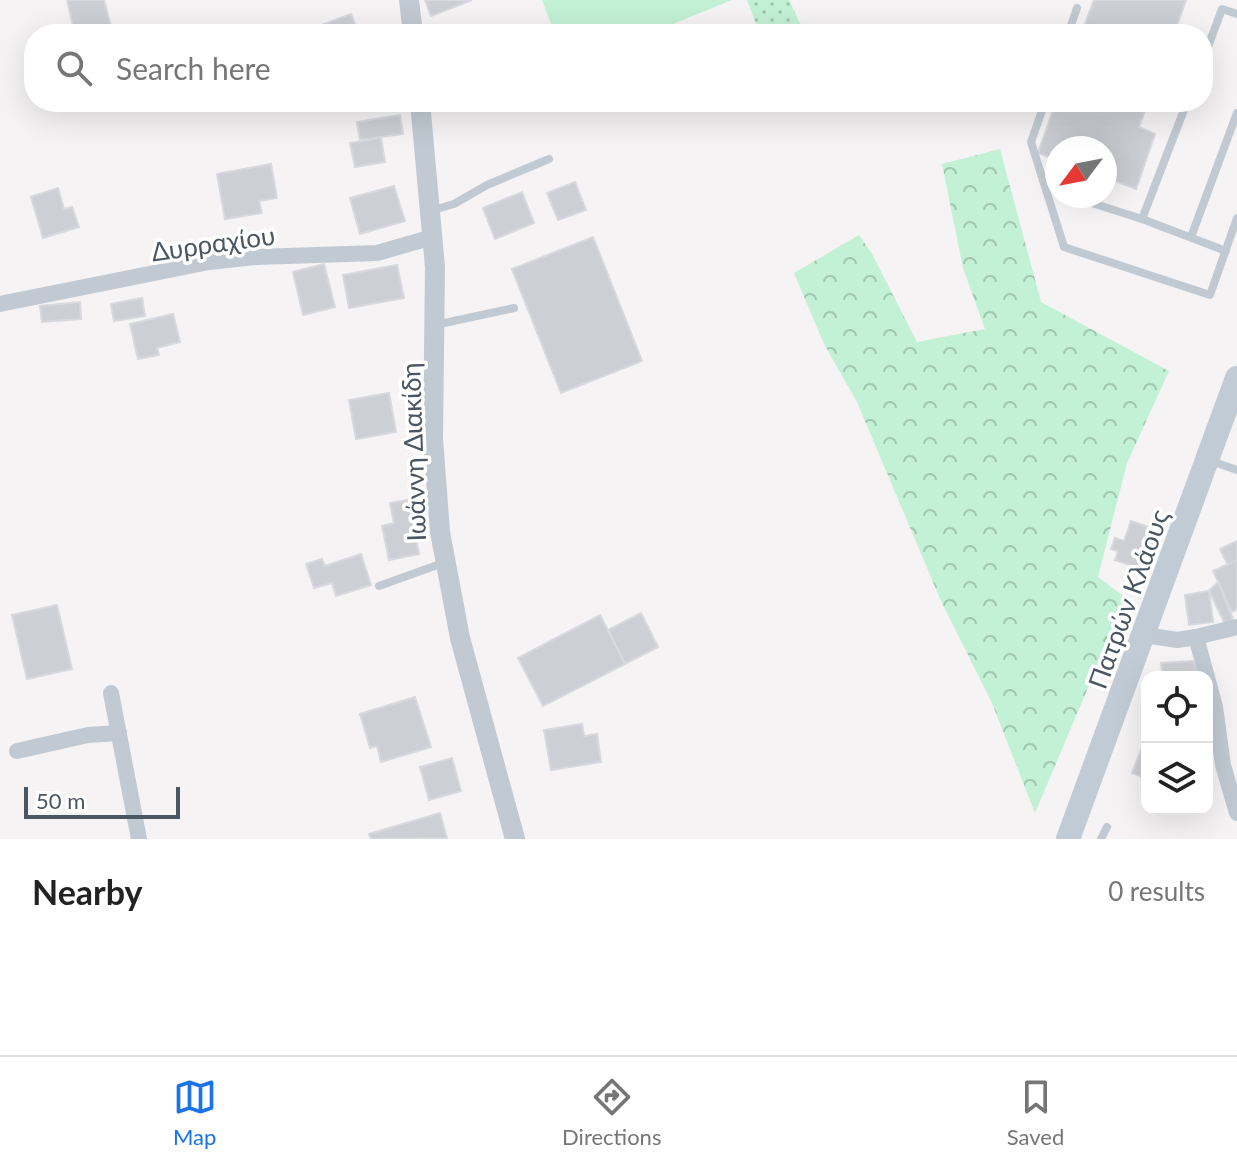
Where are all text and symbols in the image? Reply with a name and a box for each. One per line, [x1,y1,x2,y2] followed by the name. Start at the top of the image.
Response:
[24,24,1213,112] search box
[52,46,96,90] icon: search
[116,50,271,86] text: Search here
[1045,136,1117,208] north arrow
[149,218,277,268] street label: Δυρραχίου
[394,362,432,542] street label: Ιωάννη Διακίδη
[1081,505,1175,693] street label: Πατρών Κλάους
[1141,671,1213,815] map controls
[1141,671,1213,743] button: locate
[1141,743,1213,815] button: layers
[24,783,180,819] scale bar
[36,787,85,814] text: 50 m
[32,871,143,912] text: Nearby
[1108,875,1205,907] text: 0 results
[173,1075,217,1150] tab: Map
[562,1075,661,1150] tab: Directions
[1007,1075,1064,1150] tab: Saved

